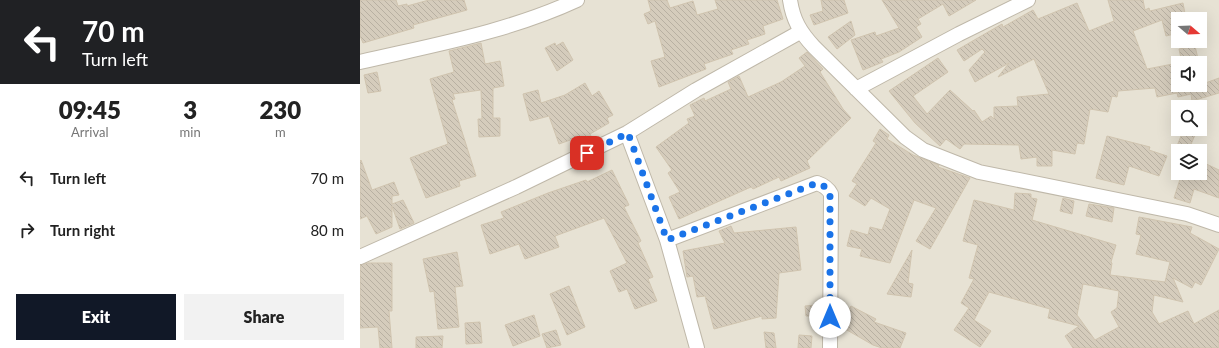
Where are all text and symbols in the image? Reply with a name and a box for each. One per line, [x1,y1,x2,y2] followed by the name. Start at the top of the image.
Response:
[1171,12,1207,48] north arrow
[1171,12,1207,180] map controls
[82,14,145,48] text: 70 m
[16,16,68,68] icon: left
[82,48,148,70] text: Turn left
[1171,56,1207,92] button: sound
[59,95,121,124] text: 09:45
[183,95,197,124] text: 3
[259,95,301,124] text: 230
[1171,100,1207,136] button: search
[71,124,109,140] text: Arrival
[180,124,201,140] text: min
[275,124,286,140] text: m
[570,136,604,170] pin
[576,142,598,164] icon: arrive
[1171,144,1207,180] button: layers
[16,167,38,189] icon: left
[50,169,106,187] text: Turn left
[310,169,344,187] text: 70 m
[16,219,38,241] icon: right
[50,221,115,239] text: Turn right
[310,221,344,239] text: 80 m
[16,294,176,340] button: Exit
[184,294,344,340] button: Share
[809,296,851,338] position arrow

